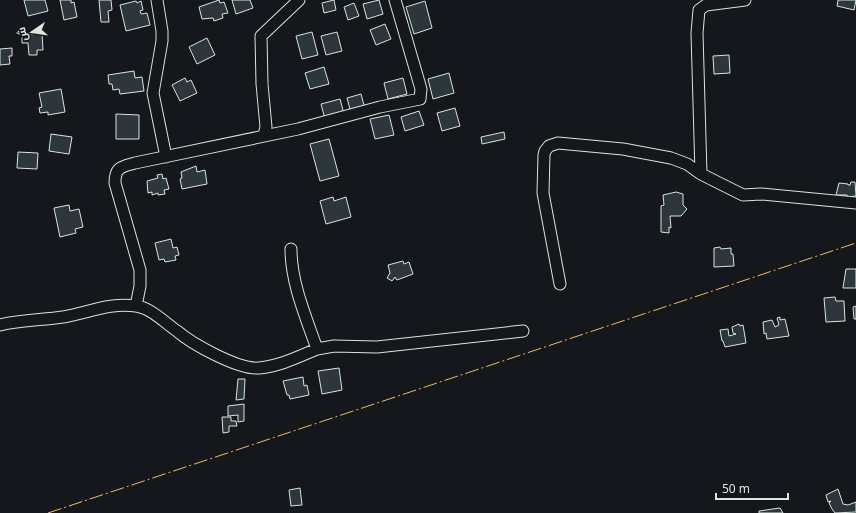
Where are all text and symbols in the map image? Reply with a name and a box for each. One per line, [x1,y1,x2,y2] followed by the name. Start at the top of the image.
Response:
[12,12,52,52] north arrow
[13,26,31,43] text: ش
[716,475,788,501] scale bar
[722,480,750,497] text: 50 m

